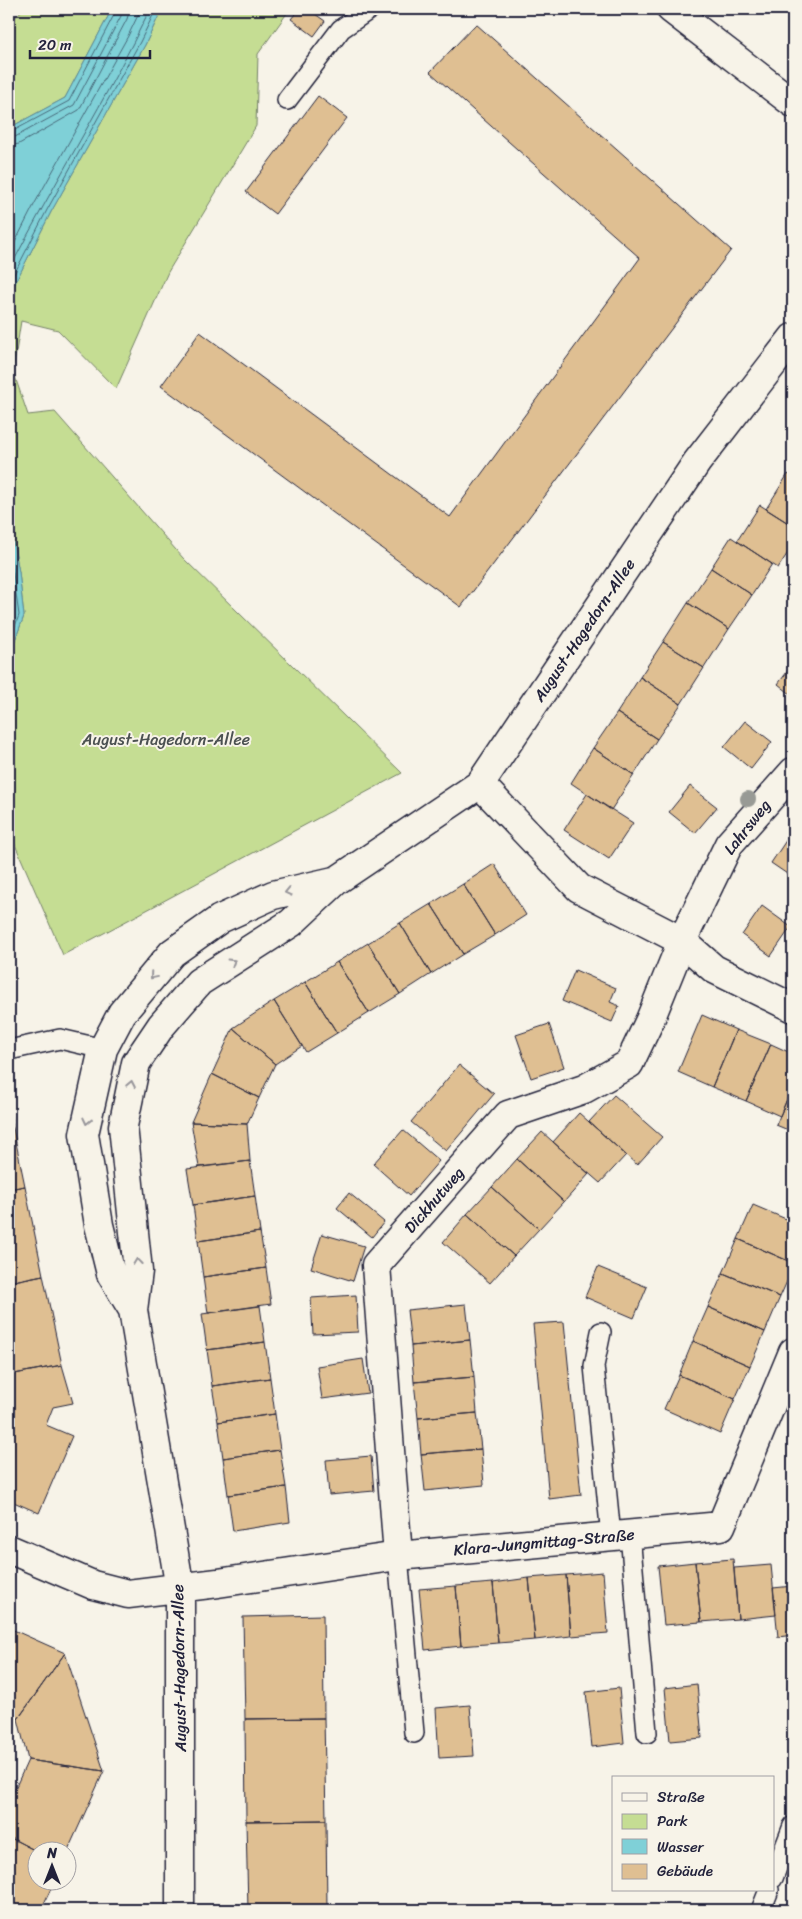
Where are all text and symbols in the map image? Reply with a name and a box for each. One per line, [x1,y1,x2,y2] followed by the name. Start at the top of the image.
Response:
[30,28,150,60] scale bar
[38,32,72,58] text: 20 m
[524,552,643,709] street label: August-Hagedorn-Allee
[81,725,250,754] park label: August-Hagedorn-Allee
[716,793,778,861] street label: Lahrsweg
[284,886,293,897] one-way arrow
[226,958,235,968] one-way arrow
[150,970,158,979] one-way arrow
[126,1079,136,1088] one-way arrow
[82,1116,93,1125] one-way arrow
[396,1160,472,1240] street label: Dickhutweg
[132,1258,143,1266] one-way arrow
[452,1520,636,1564] street label: Klara-Jungmittag-Straße
[163,1584,195,1753] street label: August-Hagedorn-Allee
[612,1776,774,1892] legend
[657,1784,705,1810] text: Straße
[657,1808,688,1834] text: Park
[657,1834,705,1860] text: Wasser
[46,1841,57,1866] text: N
[28,1842,78,1892] north arrow
[657,1858,713,1884] text: Gebäude

